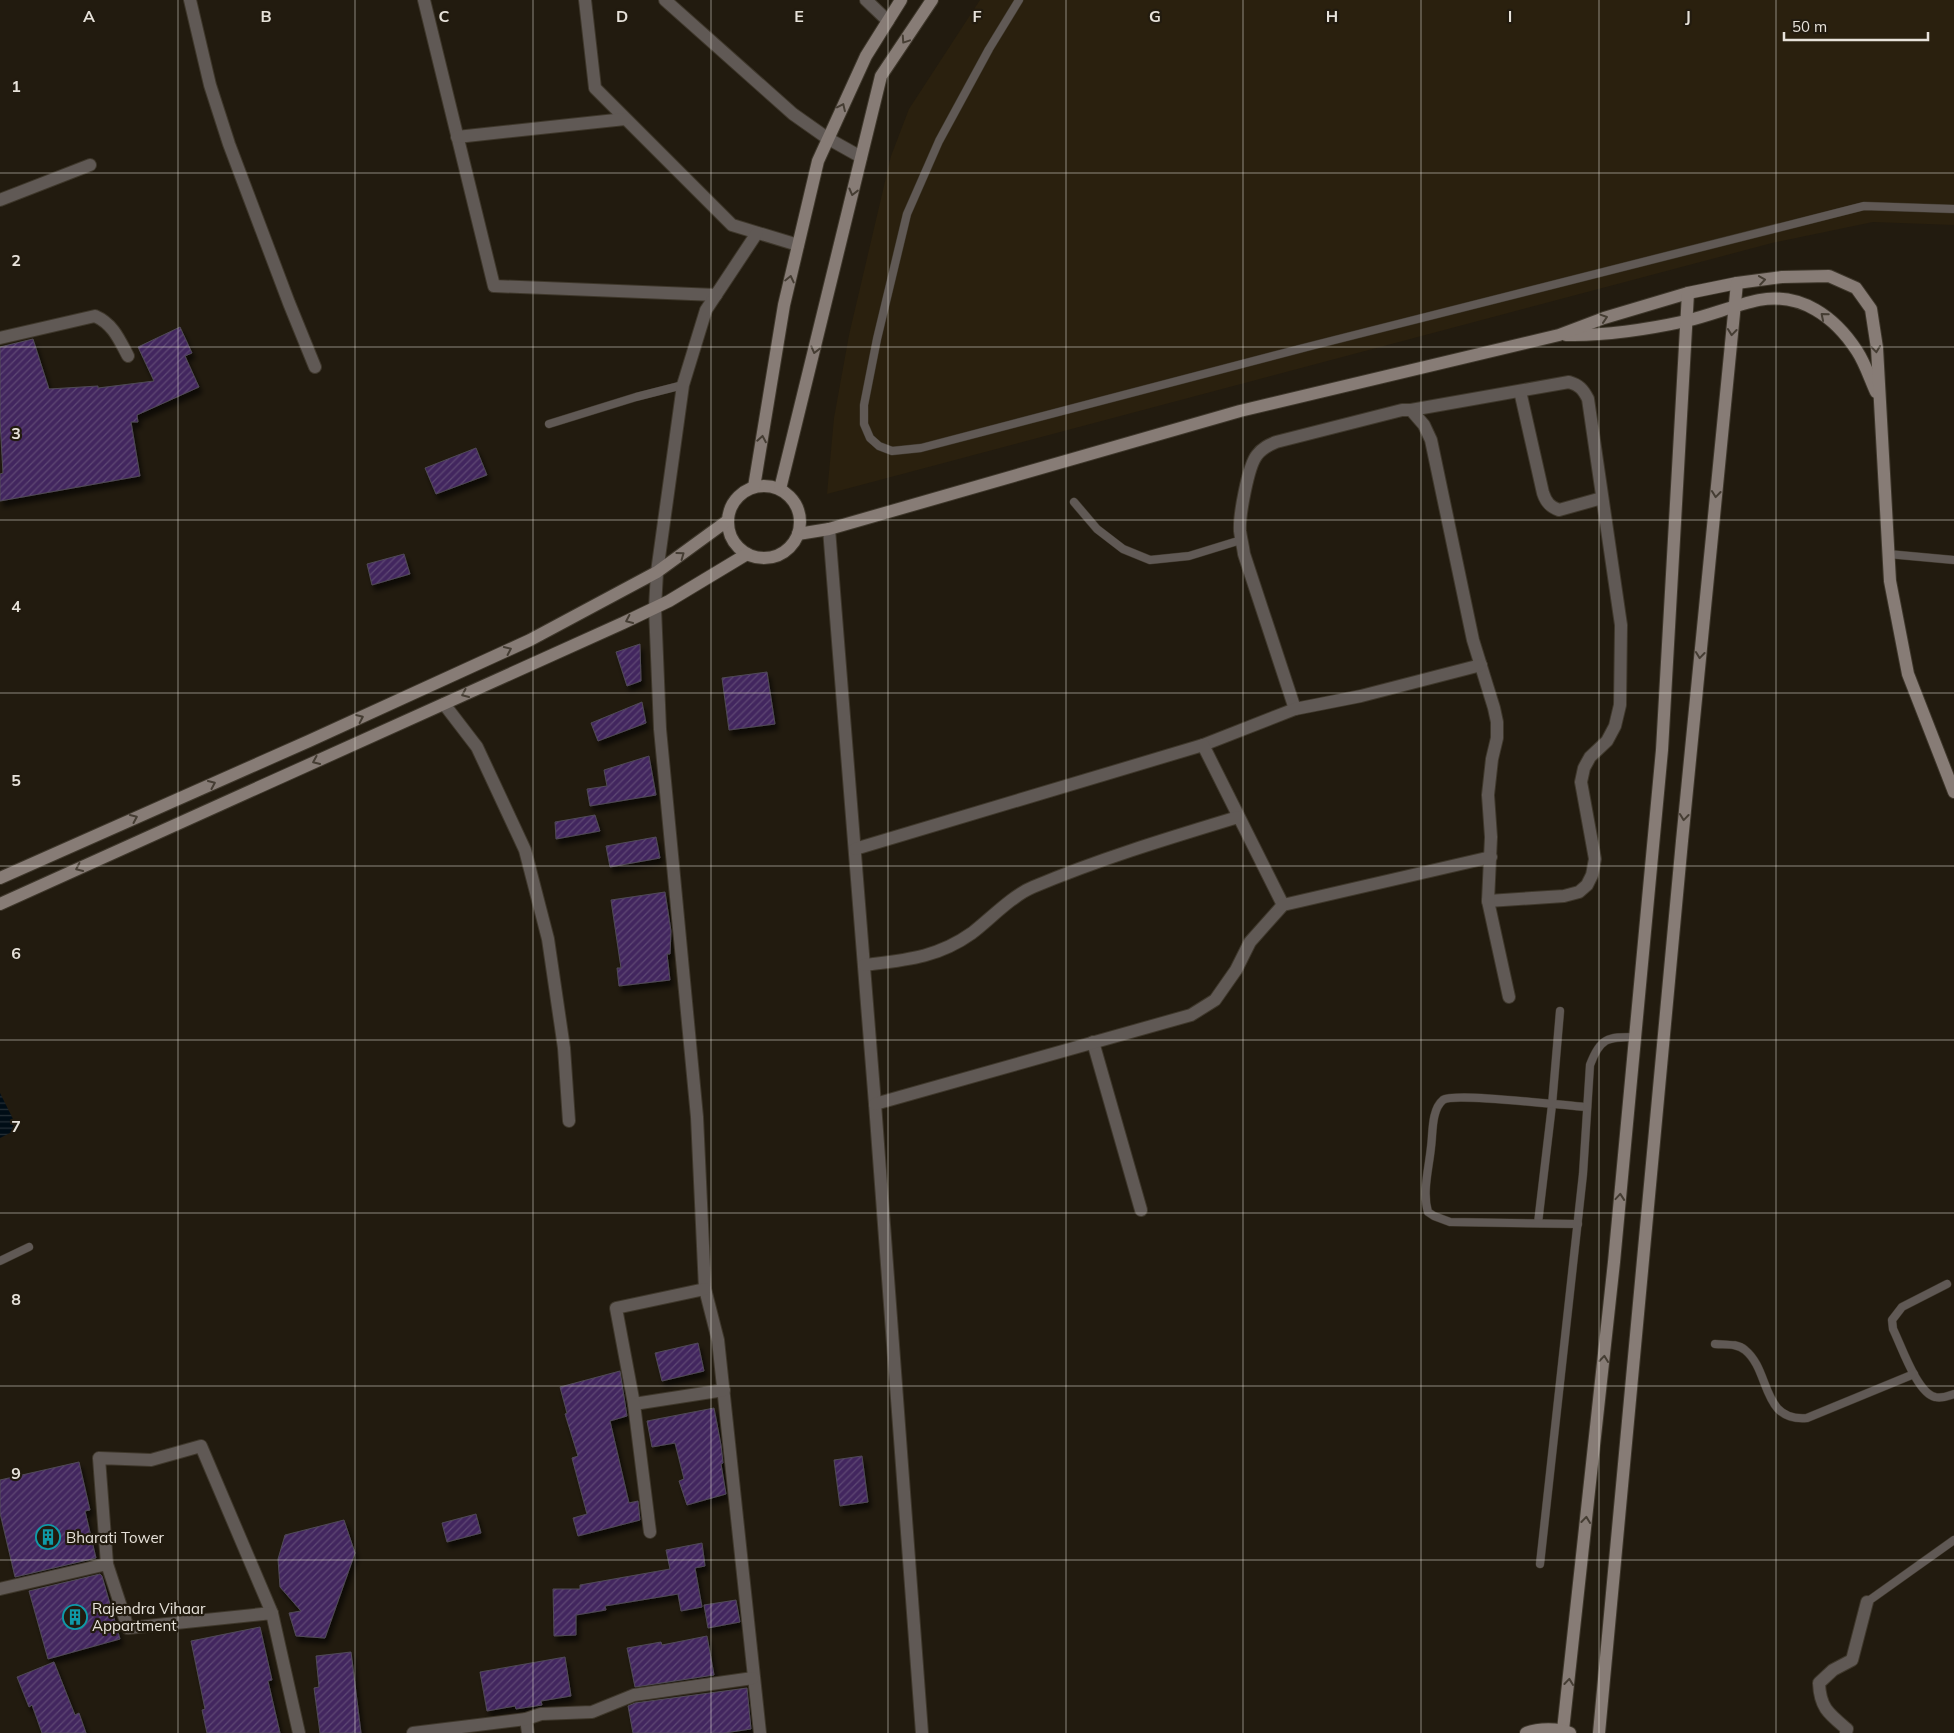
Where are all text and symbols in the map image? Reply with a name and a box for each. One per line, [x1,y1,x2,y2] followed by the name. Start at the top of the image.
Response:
[83,6,95,26] text: A
[260,6,272,26] text: B
[439,6,450,26] text: C
[616,6,628,26] text: D
[794,6,804,26] text: E
[972,6,982,26] text: F
[1149,6,1161,26] text: G
[1326,6,1338,26] text: H
[1508,6,1512,26] text: I
[1685,6,1691,26] text: J
[1784,10,1928,42] scale bar
[1792,17,1827,36] text: 50 m
[902,35,911,44] one-way arrow
[11,76,21,96] text: 1
[836,103,846,112] one-way arrow
[848,188,859,197] one-way arrow
[11,250,21,270] text: 2
[784,274,795,283] one-way arrow
[1758,275,1766,286] one-way arrow
[1820,313,1829,322] one-way arrow
[1600,314,1608,324] one-way arrow
[1727,328,1738,336] one-way arrow
[1871,345,1882,353] one-way arrow
[810,346,821,355] one-way arrow
[11,423,21,443] text: 3
[756,434,766,443] one-way arrow
[1711,490,1722,498] one-way arrow
[675,552,685,561] one-way arrow
[11,596,21,616] text: 4
[625,614,634,624] one-way arrow
[503,646,512,656] one-way arrow
[1695,652,1706,660] one-way arrow
[461,688,470,699] one-way arrow
[355,714,364,724] one-way arrow
[312,755,321,766] one-way arrow
[11,770,21,790] text: 5
[207,779,216,790] one-way arrow
[1679,813,1690,821] one-way arrow
[129,814,138,825] one-way arrow
[75,861,84,872] one-way arrow
[11,943,21,963] text: 6
[11,1116,21,1136] text: 7
[1614,1193,1625,1201] one-way arrow
[11,1289,21,1309] text: 8
[1598,1355,1609,1363] one-way arrow
[11,1463,21,1483] text: 9
[1580,1516,1591,1524] one-way arrow
[35,1524,61,1550] building icon: Bharati Tower
[66,1528,165,1547] place label: Bharati Tower
[92,1599,206,1635] place label: Rajendra Vihaar Appartment
[62,1604,88,1630] building icon: Rajendra Vihaar Appartment
[1563,1678,1574,1686] one-way arrow

